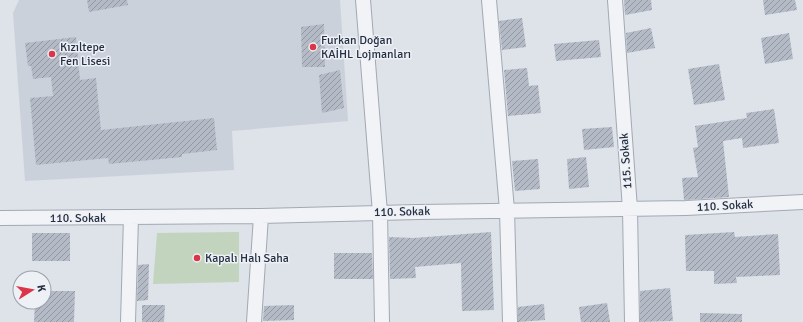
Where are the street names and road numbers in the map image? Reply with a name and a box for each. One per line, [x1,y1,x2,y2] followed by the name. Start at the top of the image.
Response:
[617,132,635,190] street label: 115. Sokak
[697,197,753,215] street label: 110. Sokak
[374,204,430,220] street label: 110. Sokak
[50,211,106,226] street label: 110. Sokak

